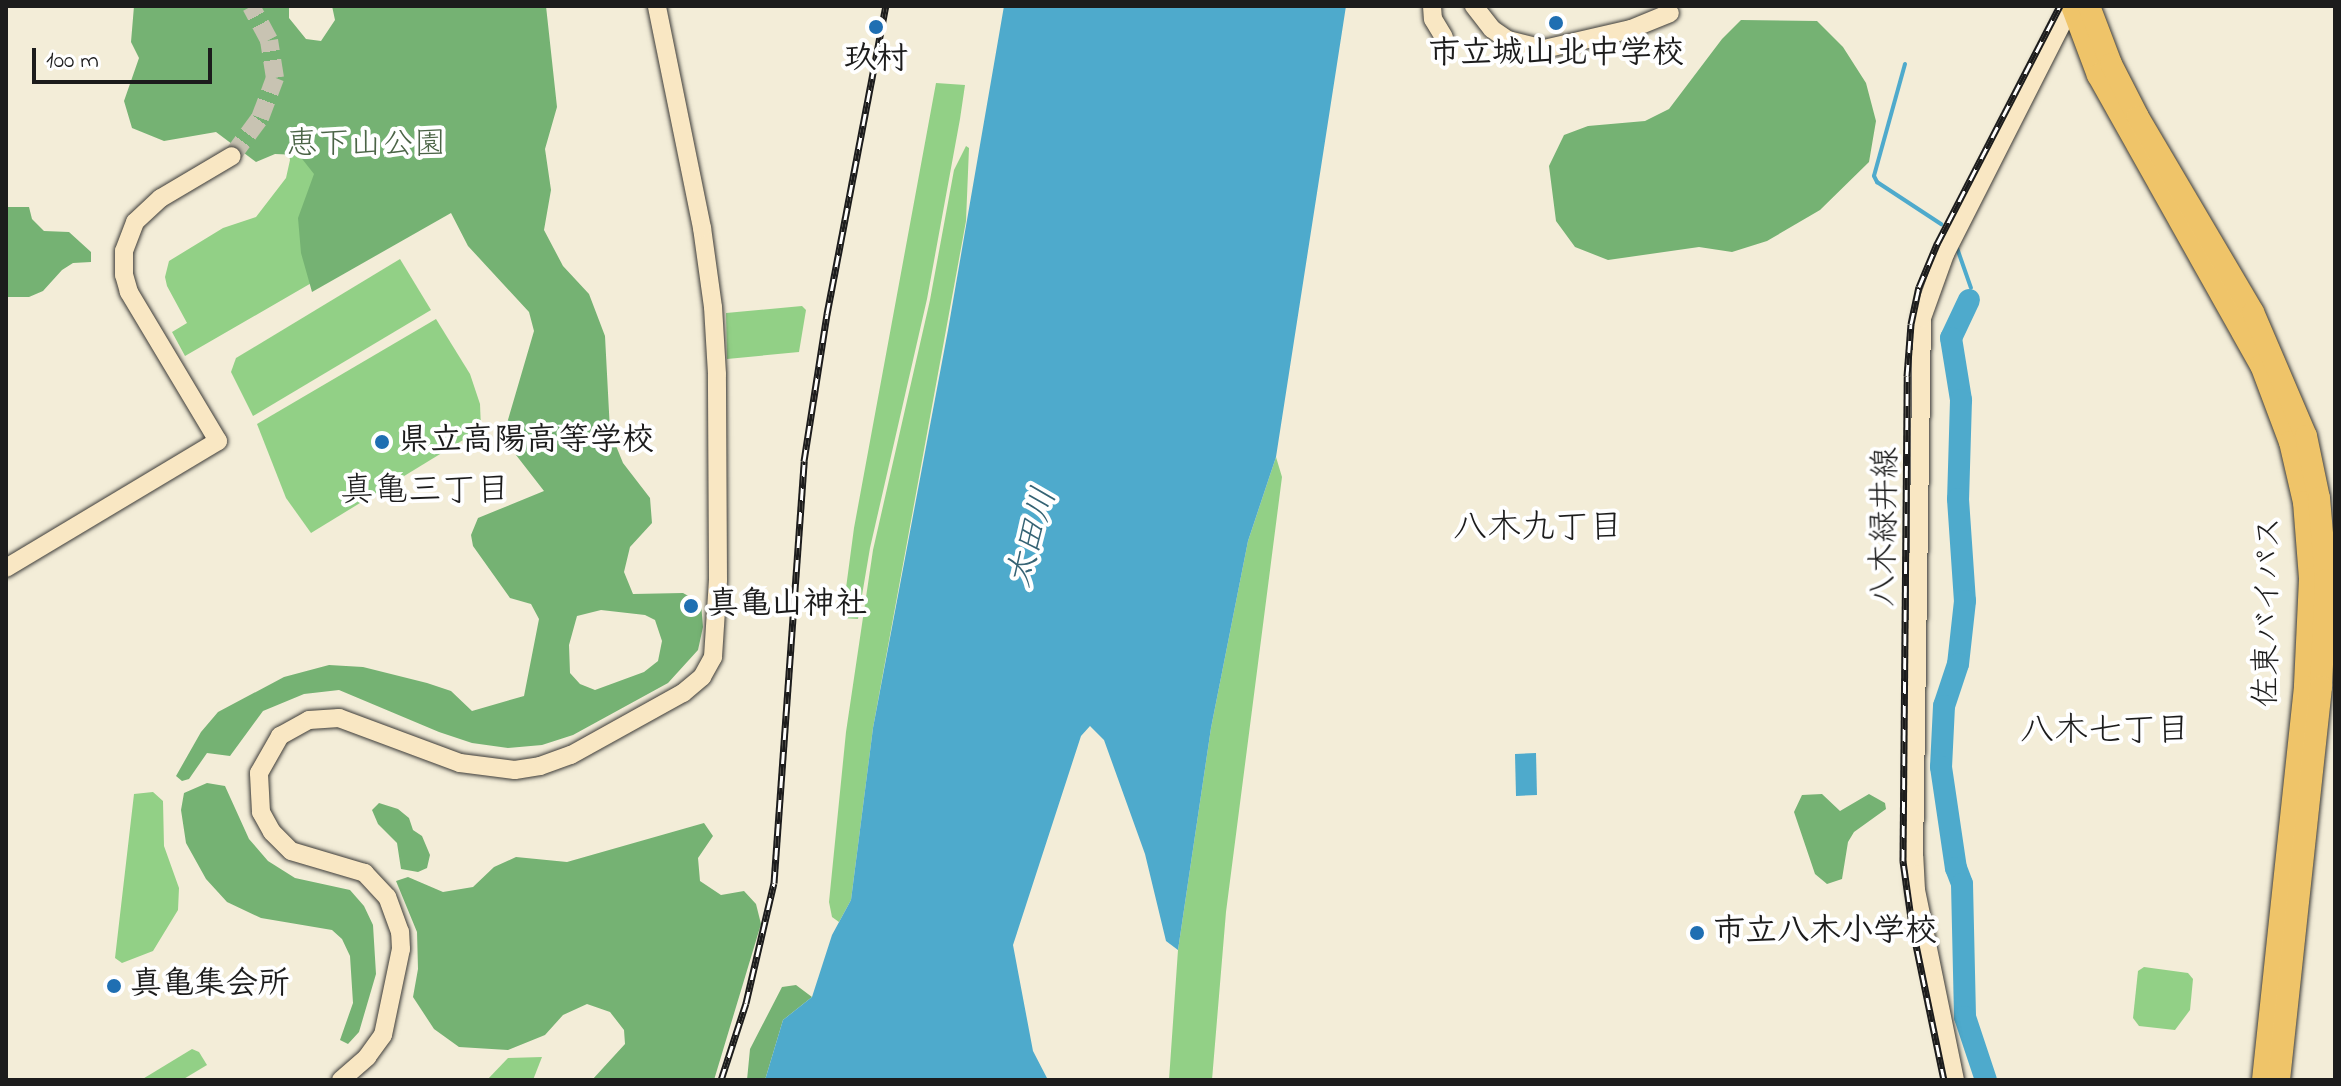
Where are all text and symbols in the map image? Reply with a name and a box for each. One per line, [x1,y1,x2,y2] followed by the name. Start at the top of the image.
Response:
[1547,14,1565,32] marker: 市立城山北中学校
[865,16,887,38] marker: 玖村
[36,32,216,82] scale bar
[1428,36,1684,74] place label: 市立城山北中学校
[844,42,908,80] place label: 玖村
[46,44,99,79] text: 100 m
[286,127,446,165] park label: 恵下山公園
[398,423,654,461] place label: 県立高陽高等学校
[373,433,391,451] marker: 県立高陽高等学校
[1866,447,1908,607] street label: 八木緑井線
[340,473,510,513] district label: 真亀三丁目
[1000,483,1068,593] water label: 太田川
[1453,510,1623,550] district label: 八木九丁目
[2249,516,2291,708] street label: 佐東バイパス
[707,587,867,625] place label: 真亀山神社
[682,597,700,615] marker: 真亀山神社
[2020,713,2190,753] district label: 八木七丁目
[1713,914,1937,952] place label: 市立八木小学校
[1688,924,1706,942] marker: 市立八木小学校
[130,967,290,1005] place label: 真亀集会所
[105,977,123,995] marker: 真亀集会所

